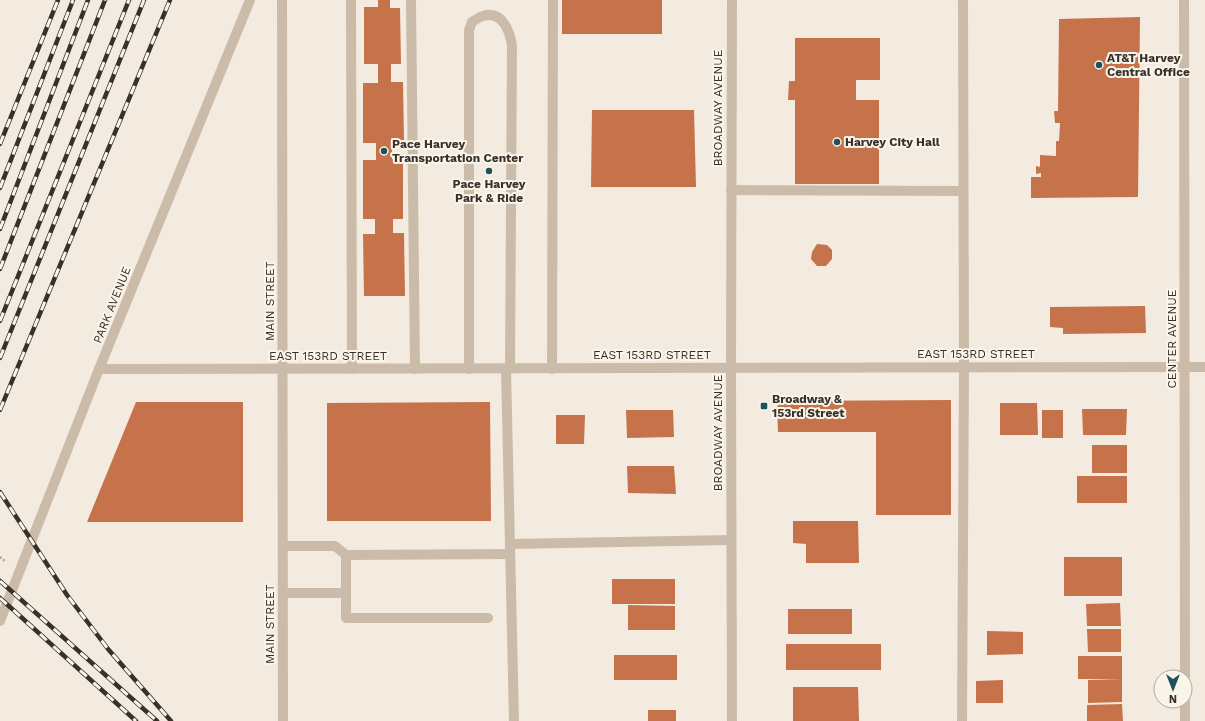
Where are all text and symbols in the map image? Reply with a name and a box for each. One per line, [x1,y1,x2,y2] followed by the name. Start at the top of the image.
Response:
[711,49,725,166] street label: BROADWAY AVENUE
[1107,51,1190,79] place label: AT&T Harvey Central Office
[1094,60,1104,70] marker: AT&T Harvey Central Office
[845,135,940,149] place label: Harvey City Hall
[392,137,524,165] place label: Pace Harvey Transportation Center
[832,137,842,147] marker: Harvey City Hall
[379,146,389,156] marker: Pace Harvey Transportation Center
[484,166,494,176] marker: Pace Harvey Park & Ride
[452,177,526,205] place label: Pace Harvey Park & Ride
[263,261,277,341] street label: MAIN STREET
[90,264,134,345] street label: PARK AVENUE
[1165,289,1179,388] street label: CENTER AVENUE
[917,347,1035,361] street label: EAST 153RD STREET
[593,348,711,362] street label: EAST 153RD STREET
[269,349,387,363] street label: EAST 153RD STREET
[711,374,725,491] street label: BROADWAY AVENUE
[772,392,845,420] place label: Broadway & 153rd Street
[759,401,769,411] marker: Broadway & 153rd Street
[263,584,277,664] street label: MAIN STREET
[1153,669,1193,709] north arrow
[1169,692,1177,705] text: N

